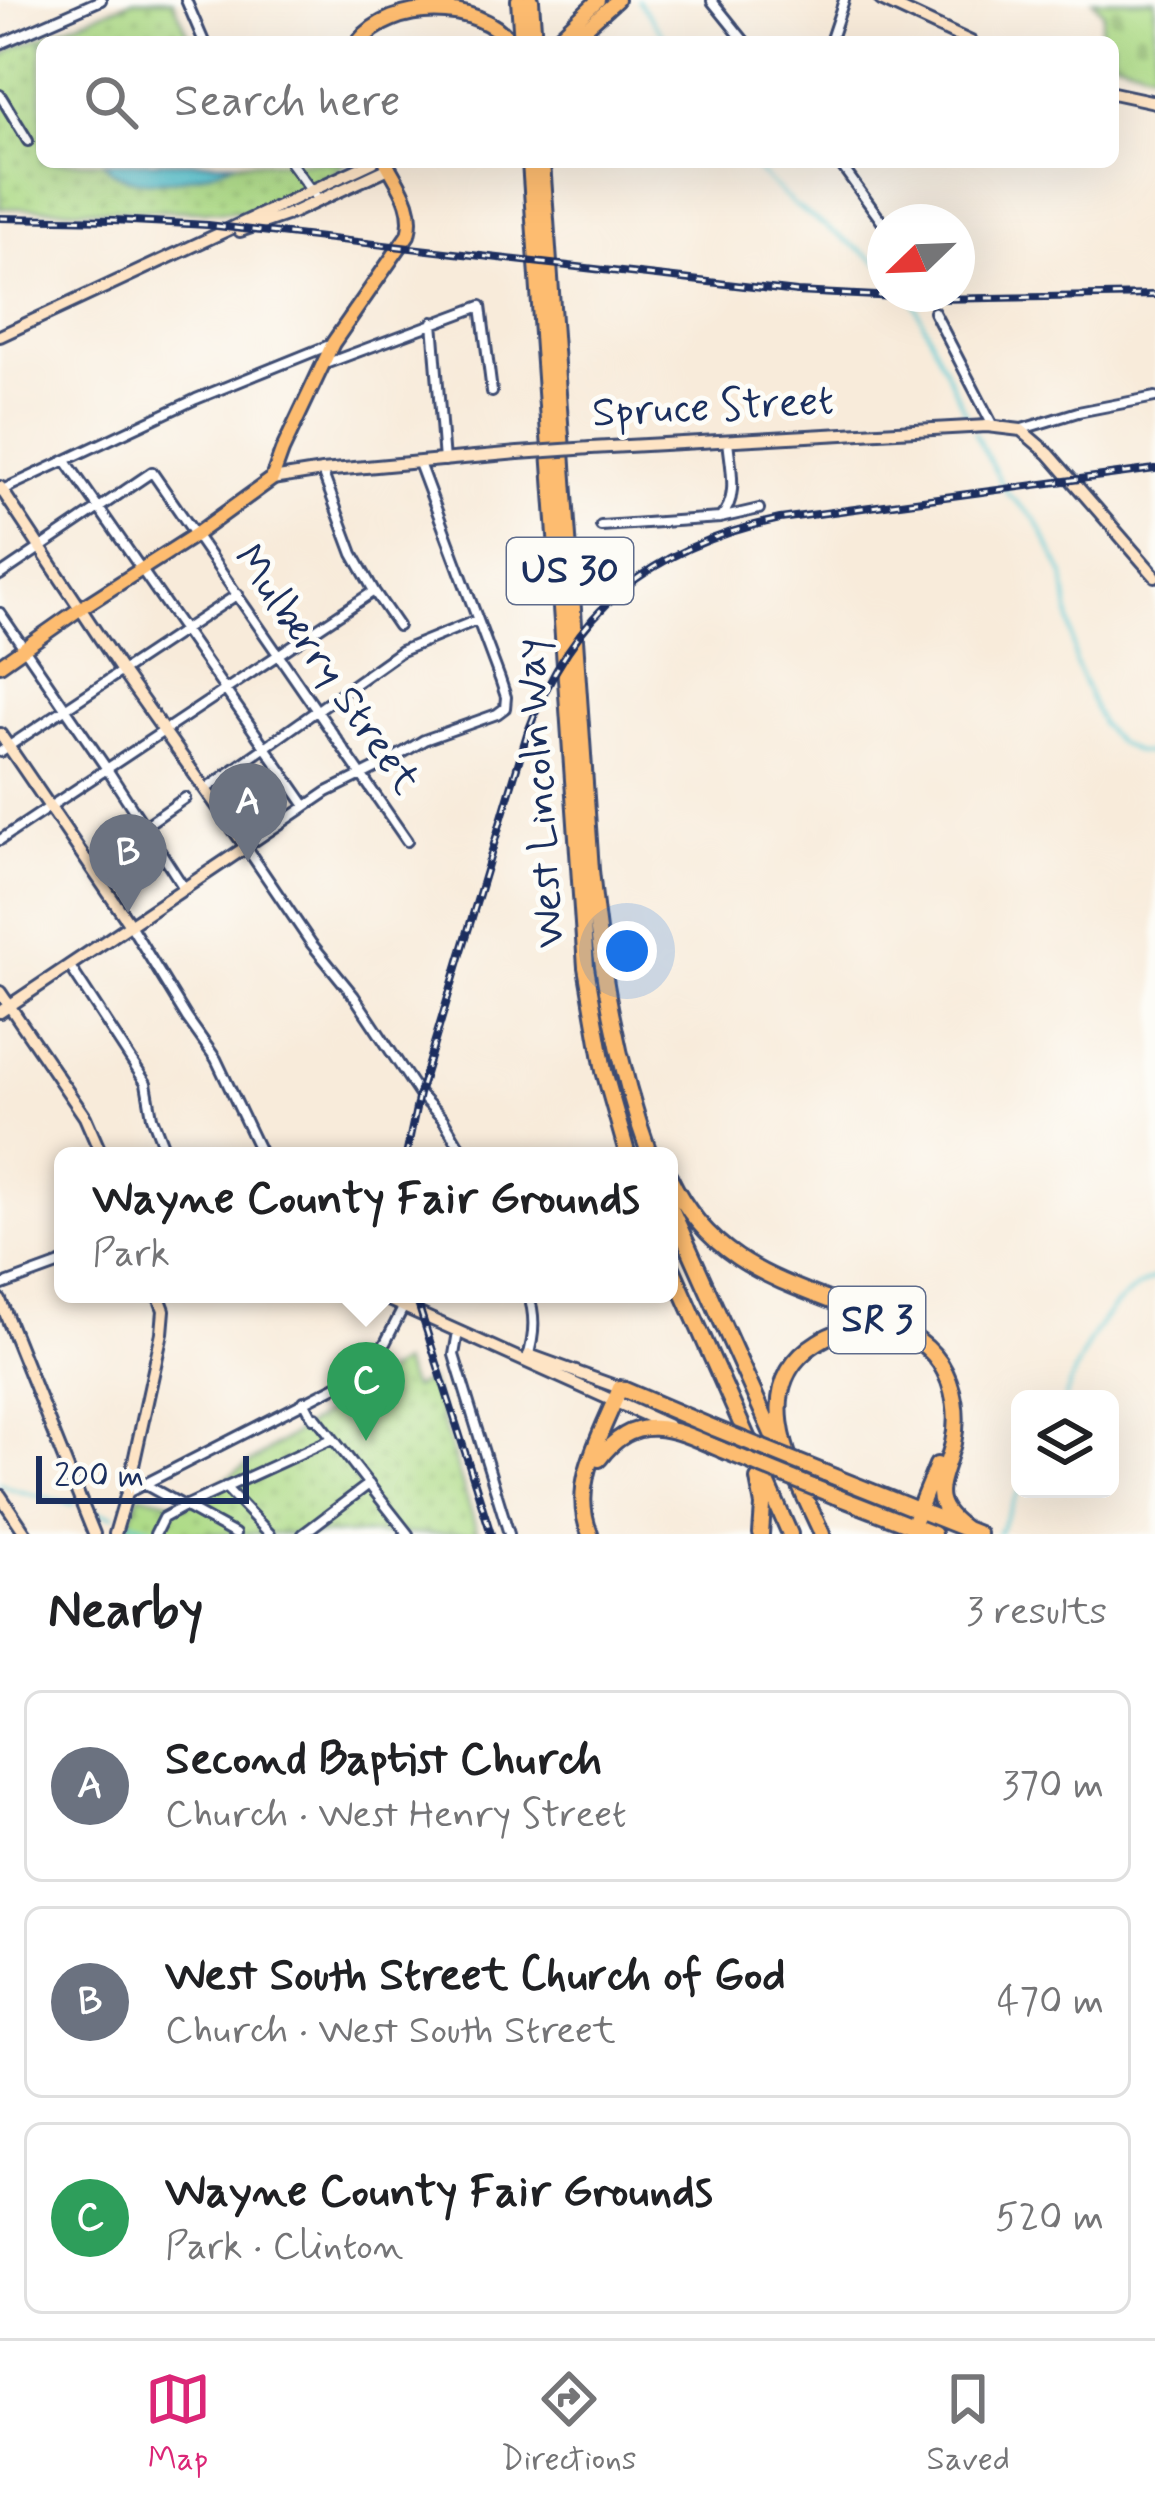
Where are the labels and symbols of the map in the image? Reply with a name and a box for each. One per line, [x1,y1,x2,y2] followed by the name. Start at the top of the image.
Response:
[867,204,975,312] north arrow
[591,374,835,442] street label: Spruce Street
[220,534,433,806] street label: Mulberry Street
[507,538,633,604] road number: US 30
[503,636,579,950] street label: West Lincoln Way
[209,763,287,862] pin: A
[89,814,167,913] pin: B
[597,921,657,981] your location
[829,1287,925,1353] road number: SR 3
[327,1342,405,1441] pin: C
[36,1450,249,1503] scale bar

